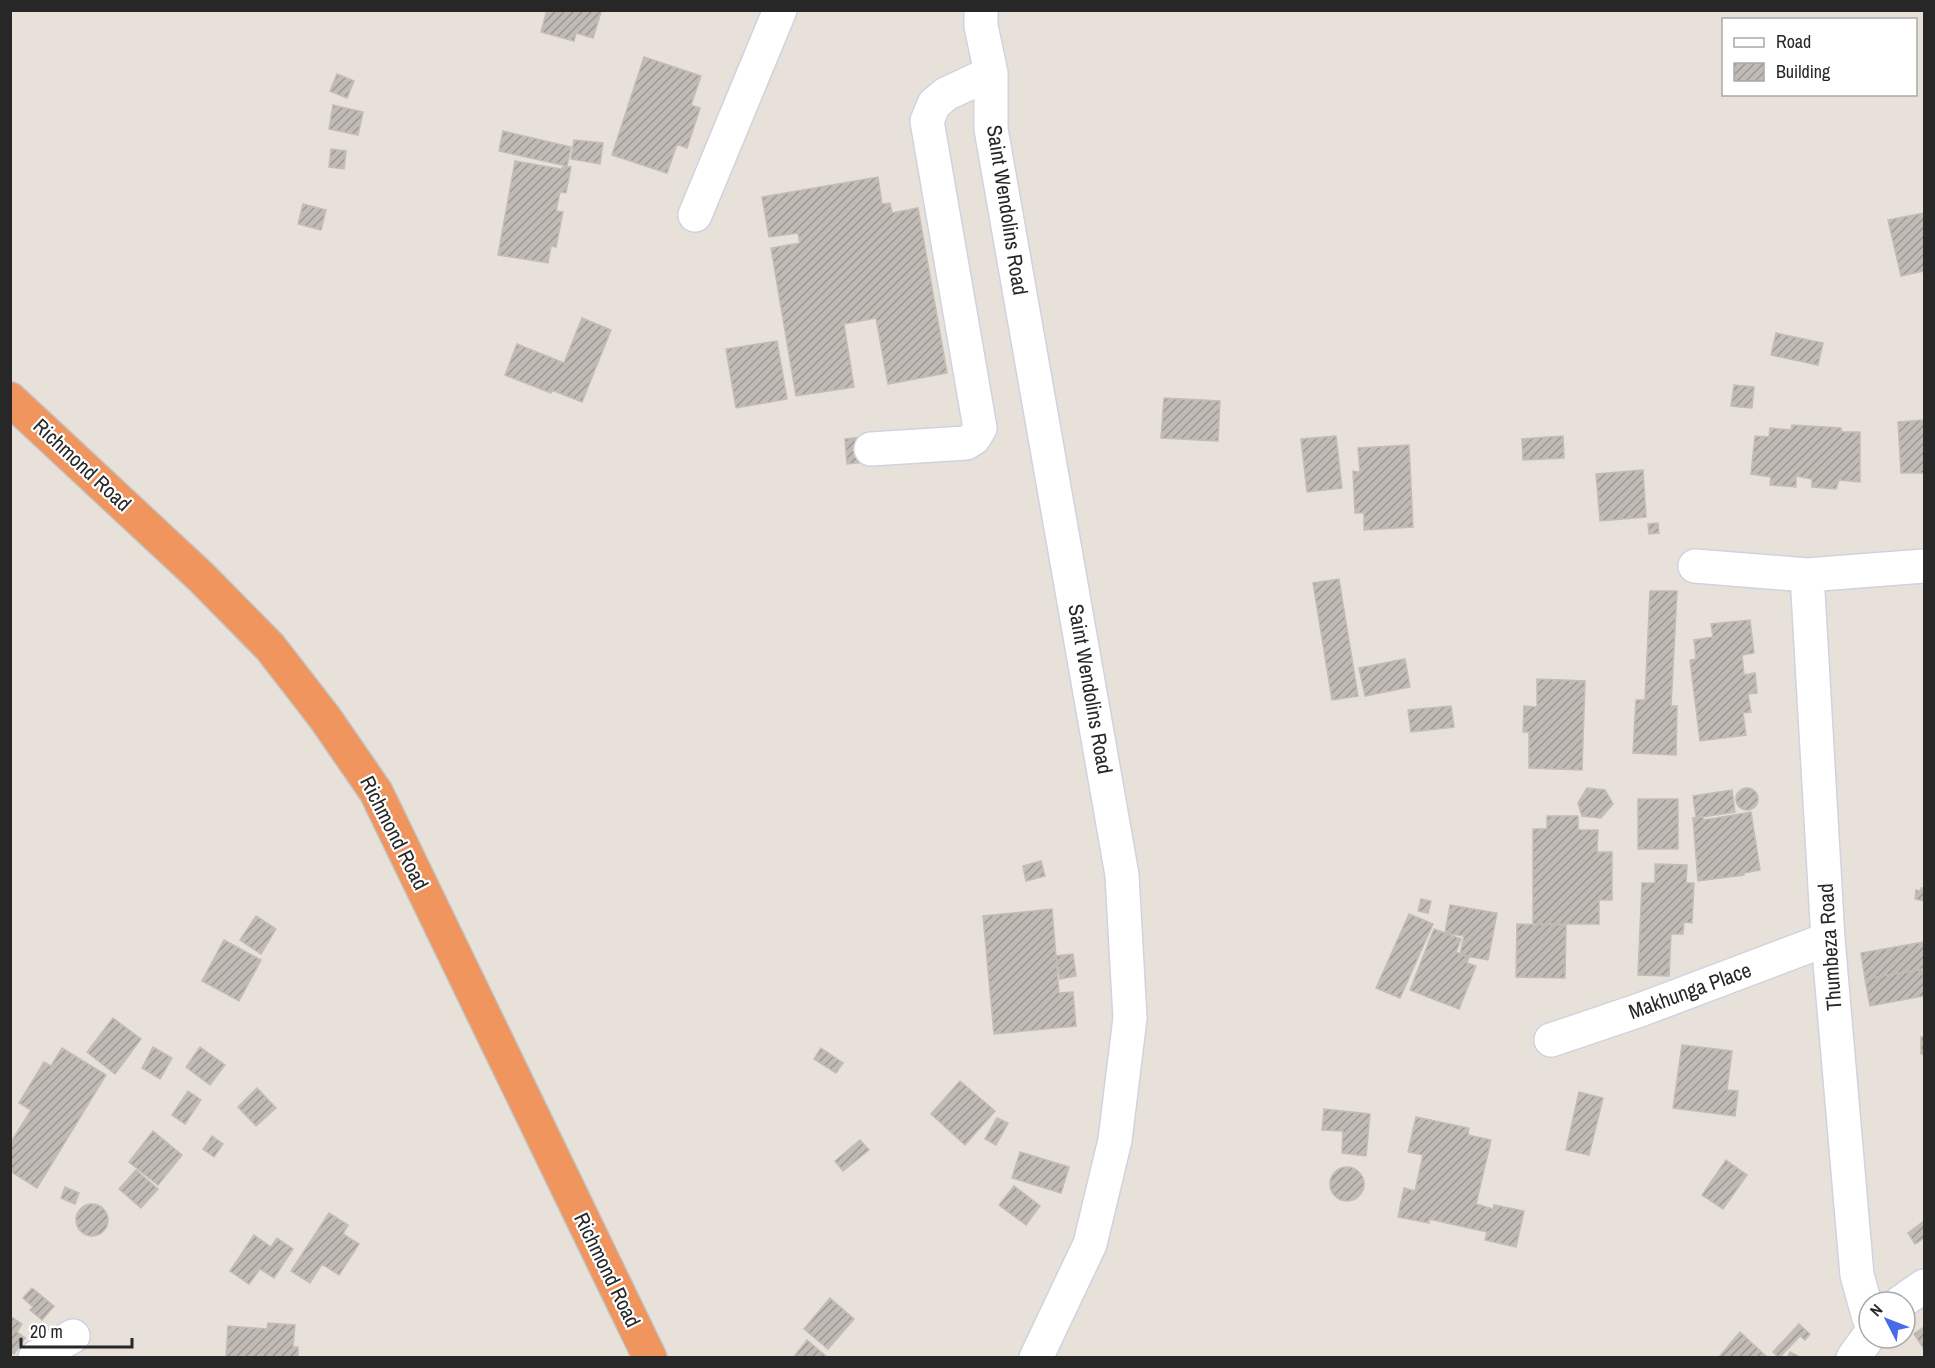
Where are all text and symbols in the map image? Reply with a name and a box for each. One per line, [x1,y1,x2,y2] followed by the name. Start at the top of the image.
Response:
[1722,18,1917,96] legend
[1776,29,1811,54] text: Road
[1776,59,1831,84] text: Building
[980,123,1035,297] street label: Saint Wendolins Road
[27,412,138,518] street label: Richmond Road
[1061,602,1120,776] street label: Saint Wendolins Road
[353,771,436,895] street label: Richmond Road
[1811,883,1848,1012] street label: Thumbeza Road
[1625,955,1755,1026] street label: Makhunga Place
[567,1208,648,1332] street label: Richmond Road
[1857,1290,1917,1350] north arrow
[1865,1299,1887,1321] text: N
[21,1311,132,1349] scale bar
[30,1319,63,1344] text: 20 m

